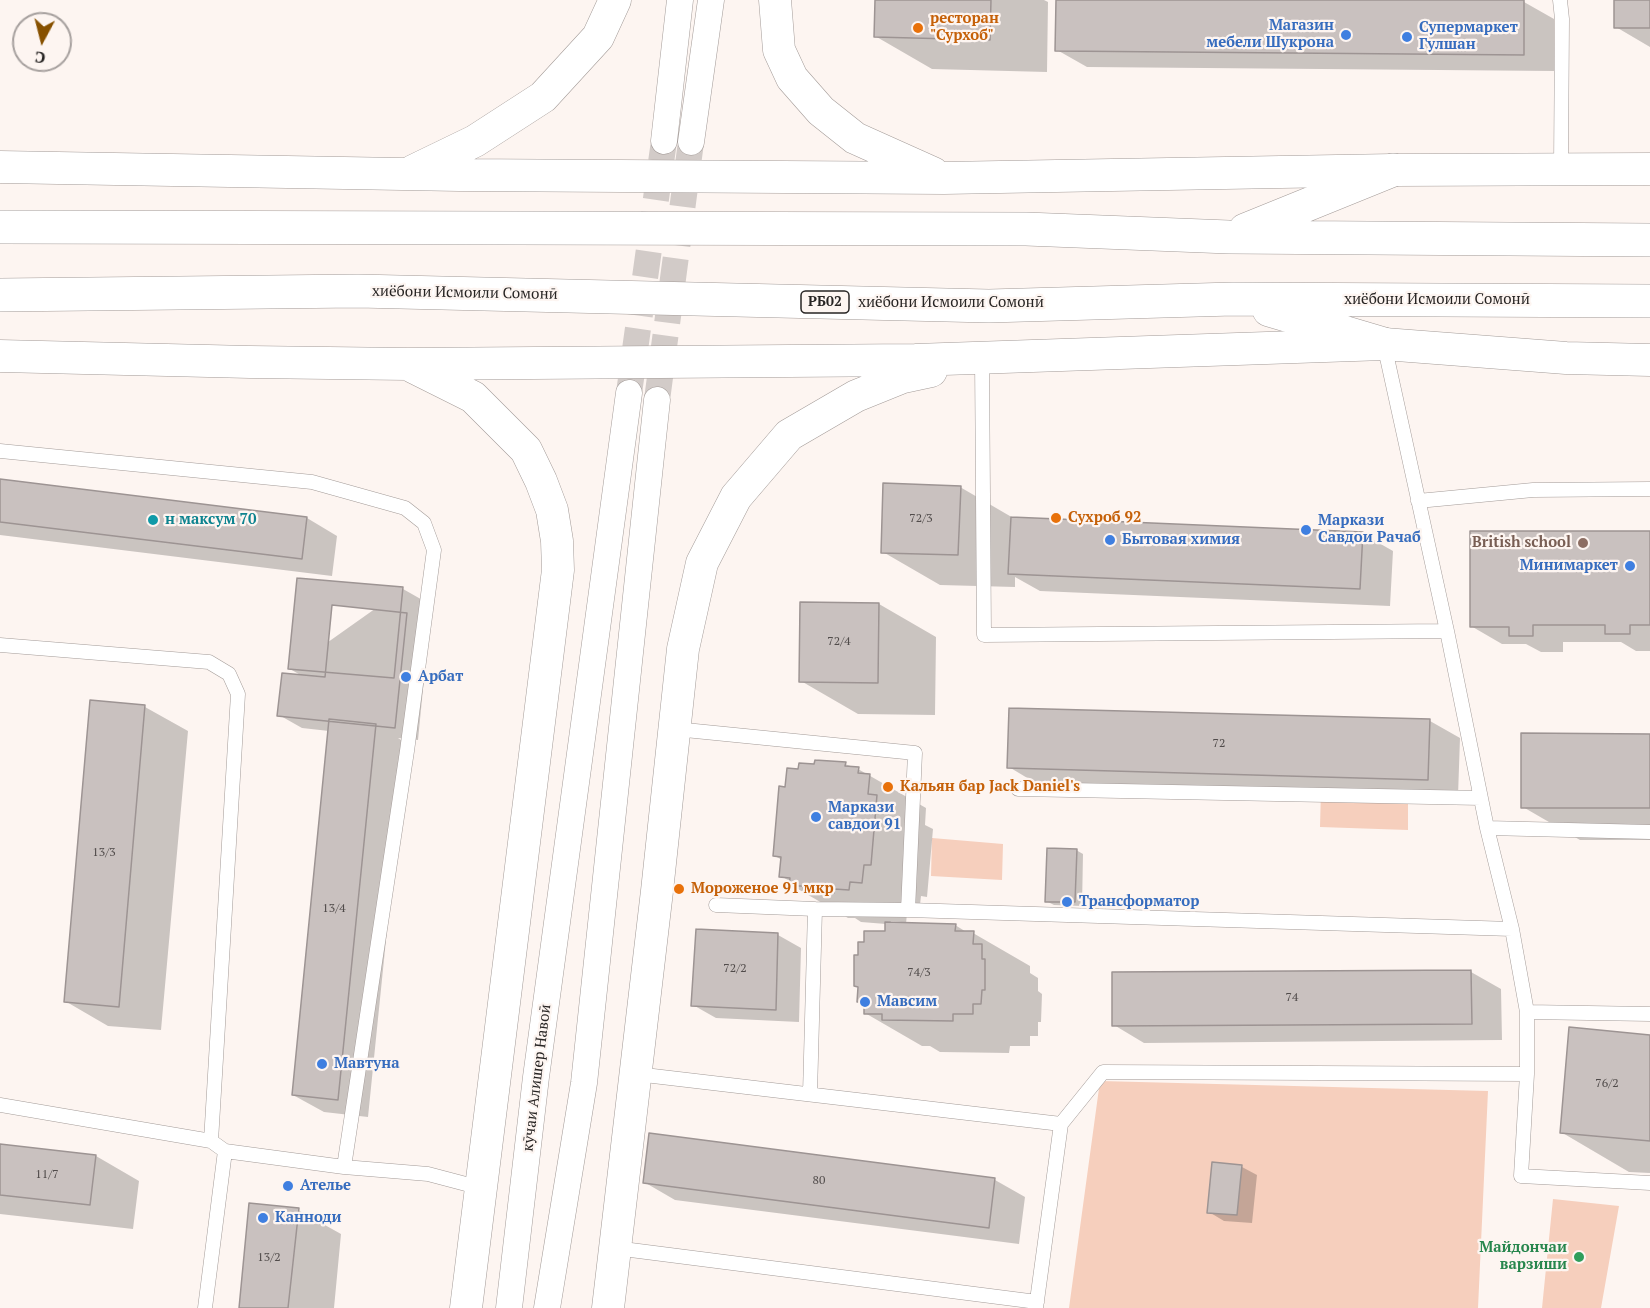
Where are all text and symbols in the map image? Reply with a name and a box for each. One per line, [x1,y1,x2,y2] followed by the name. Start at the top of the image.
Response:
[930,10,999,45] place label: ресторан "Сурхоб"
[12,12,72,72] north arrow
[1206,17,1334,52] place label: Магазин мебели Шукрона
[1419,19,1518,54] place label: Супермаркет Гулшан
[911,21,925,35] marker: ресторан "Сурхоб"
[1339,28,1353,42] marker: Магазин мебели Шукрона
[1400,30,1414,44] marker: Супермаркет Гулшан
[34,46,47,69] text: С
[372,282,558,304] street label: хиёбони Исмоили Сомонӣ
[801,291,849,313] road number: РБ02
[1344,291,1530,309] street label: хиёбони Исмоили Сомонӣ
[858,294,1044,312] street label: хиёбони Исмоили Сомонӣ
[1068,509,1142,527] place label: Сухроб 92
[165,511,256,529] place label: н максум 70
[1049,511,1063,525] marker: Сухроб 92
[909,512,933,526] house number: 72/3
[1318,512,1421,547] place label: Маркази Савдои Рачаб
[146,513,160,527] marker: н максум 70
[1299,523,1313,537] marker: Маркази Савдои Рачаб
[1122,531,1240,549] place label: Бытовая химия
[1103,533,1117,547] marker: Бытовая химия
[1472,534,1571,552] place label: British school
[1576,536,1590,550] marker: British school
[1520,557,1618,575] place label: Минимаркет
[1623,559,1637,573] marker: Минимаркет
[827,635,851,649] house number: 72/4
[418,668,463,686] place label: Арбат
[399,670,413,684] marker: Арбат
[1213,737,1225,751] house number: 72
[900,778,1080,796] place label: Кальян бар Jack Daniel's
[881,780,895,794] marker: Кальян бар Jack Daniel's
[828,799,901,834] place label: Маркази савдои 91
[809,810,823,824] marker: Маркази савдои 91
[92,846,116,860] house number: 13/3
[691,880,834,898] place label: Мороженое 91 мкр
[672,882,686,896] marker: Мороженое 91 мкр
[1079,893,1199,911] place label: Трансформатор
[1060,895,1074,909] marker: Трансформатор
[322,902,346,916] house number: 13/4
[723,962,747,976] house number: 72/2
[907,966,931,980] house number: 74/3
[1286,991,1298,1005] house number: 74
[877,993,937,1011] place label: Мавсим
[858,995,872,1009] marker: Мавсим
[519,1003,555,1153] street label: кӯчаи Алишер Навоӣ
[334,1055,399,1073] place label: Мавтуна
[315,1057,329,1071] marker: Мавтуна
[1595,1077,1619,1091] house number: 76/2
[35,1168,59,1182] house number: 11/7
[813,1174,825,1188] house number: 80
[300,1177,351,1195] place label: Ателье
[281,1179,295,1193] marker: Ателье
[275,1209,342,1227] place label: Канноди
[256,1211,270,1225] marker: Канноди
[1479,1239,1567,1274] place label: Майдончаи варзиши
[1572,1250,1586,1264] marker: Майдончаи варзиши
[257,1251,281,1265] house number: 13/2

